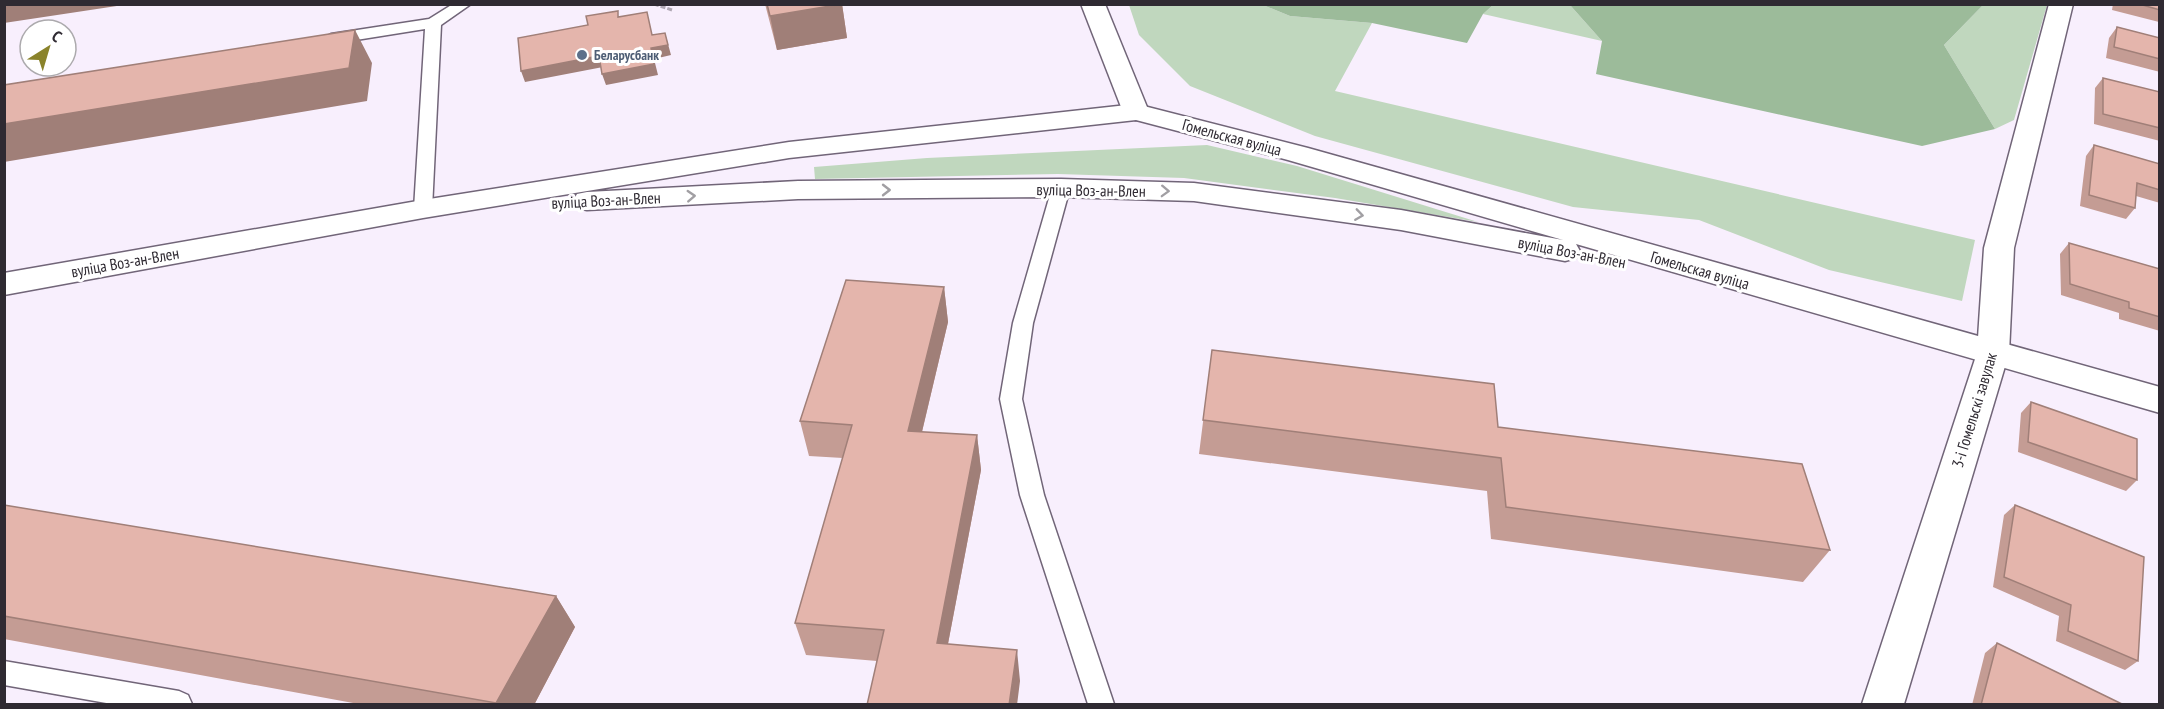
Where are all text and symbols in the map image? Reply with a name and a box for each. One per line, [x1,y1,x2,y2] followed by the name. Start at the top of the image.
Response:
[18,18,78,78] north arrow
[48,26,67,47] text: С
[594,46,659,64] place label: Беларусбанк
[575,48,589,62] marker: Беларусбанк
[1180,114,1284,160] street label: Гомельская вуліца
[1036,179,1146,201] street label: вуліца Воз-ан-Влен
[882,183,891,196] one-way arrow
[1161,185,1170,197] one-way arrow
[551,187,661,213] street label: вуліца Воз-ан-Влен
[687,189,696,202] one-way arrow
[1354,208,1363,220] one-way arrow
[1516,232,1628,272] street label: вуліца Воз-ан-Влен
[69,243,181,281] street label: вуліца Воз-ан-Влен
[1648,246,1752,294] street label: Гомельская вуліца
[1947,349,2001,470] street label: 3-і Гомельскі завулак

